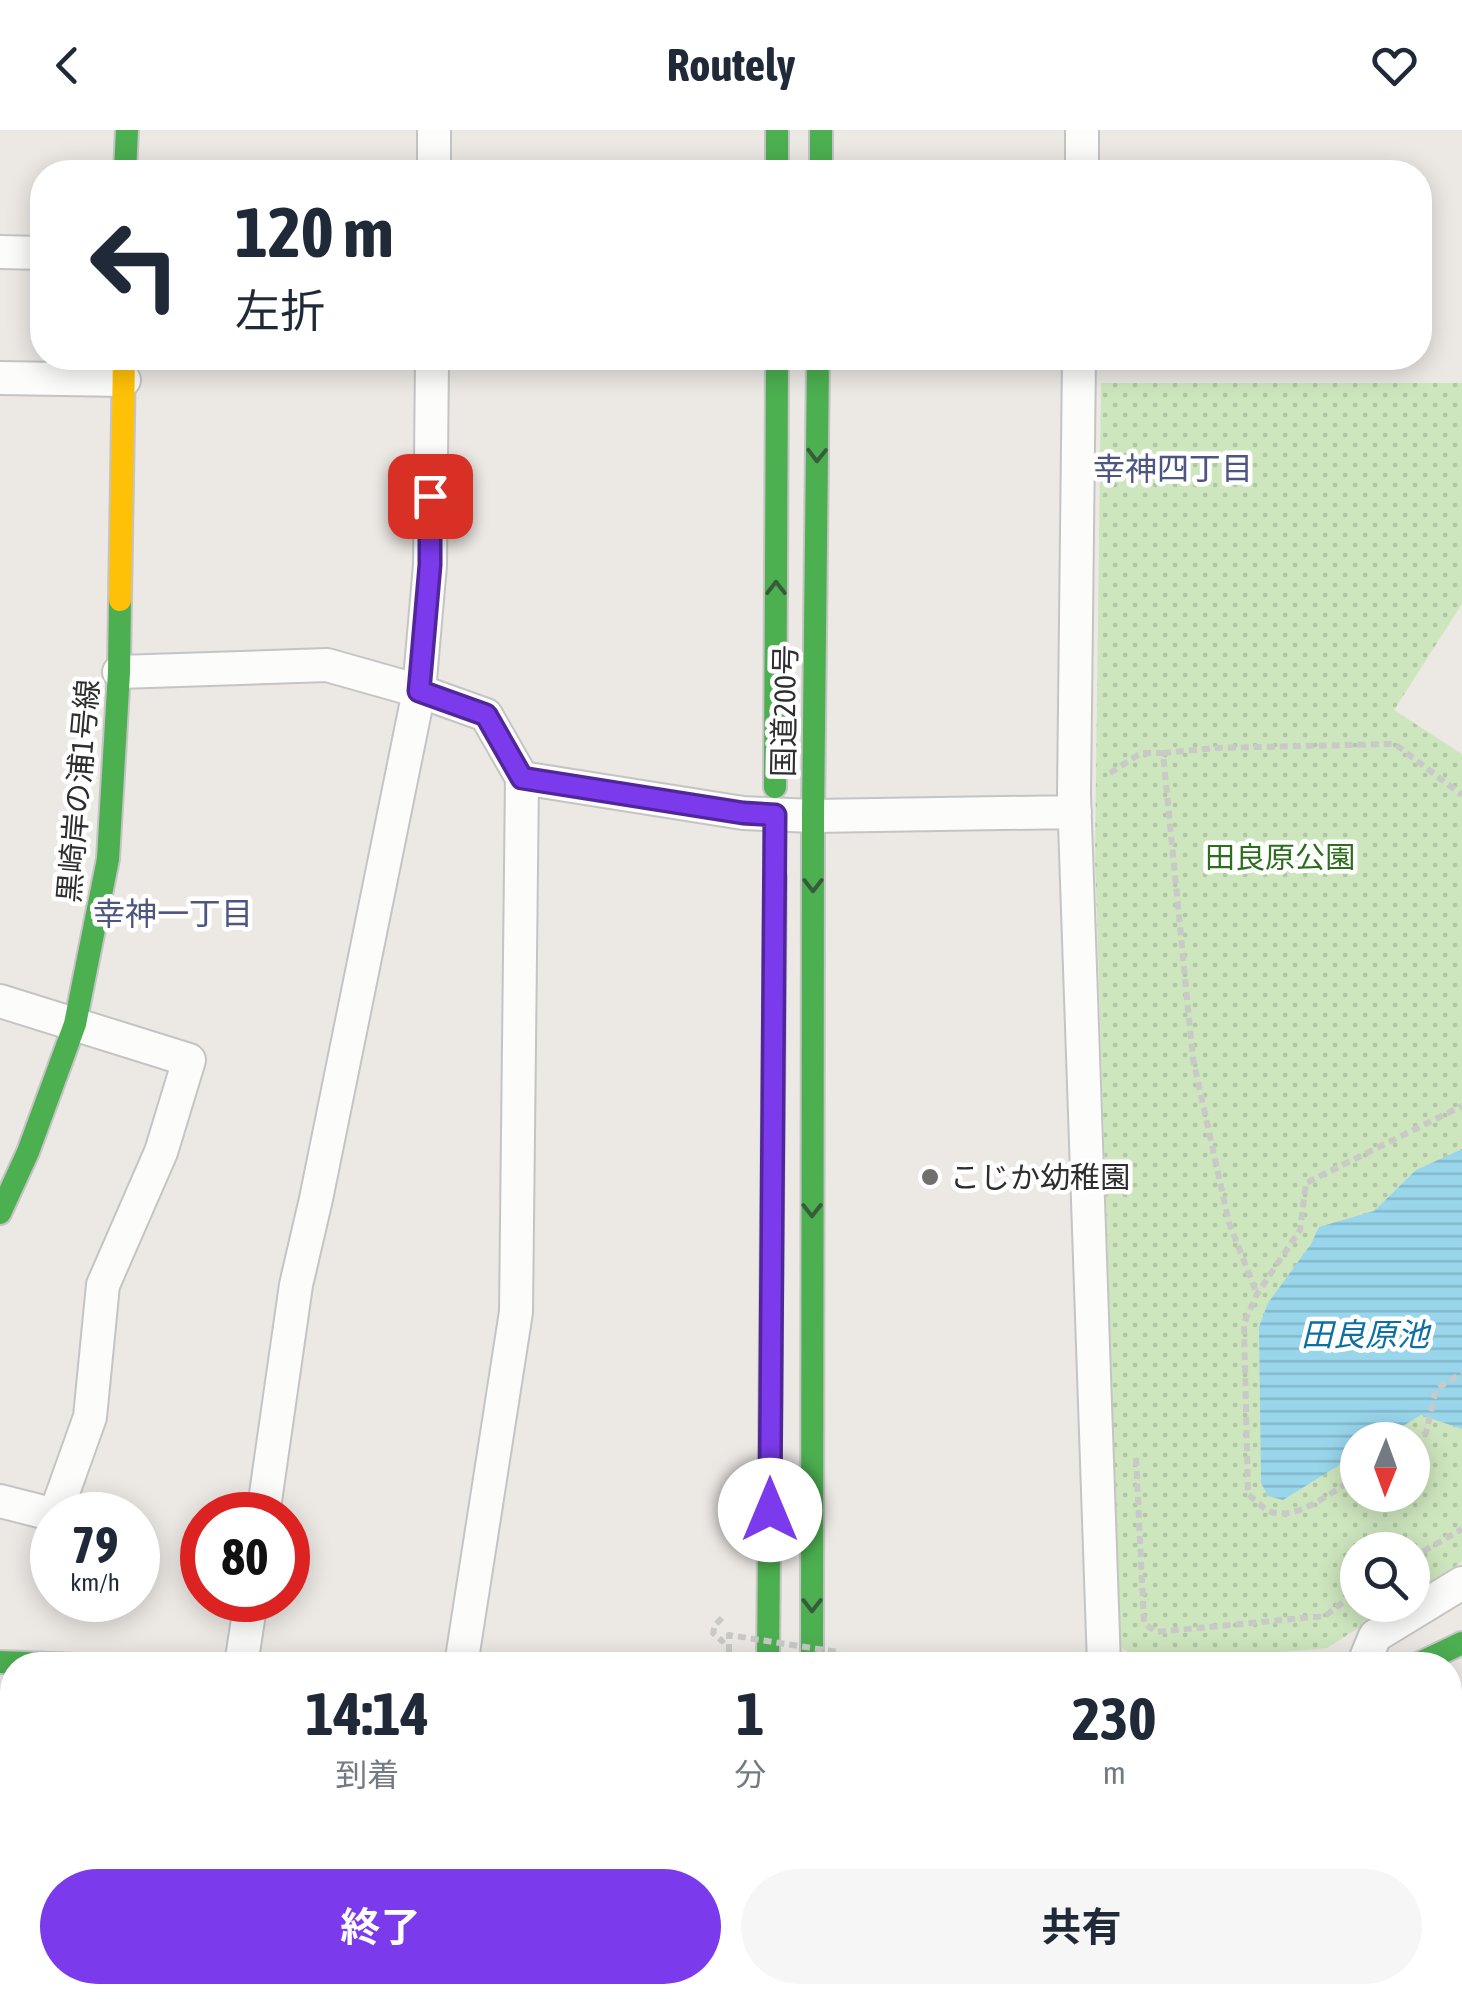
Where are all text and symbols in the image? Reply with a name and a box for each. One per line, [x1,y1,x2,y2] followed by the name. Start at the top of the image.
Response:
[40,38,95,93] icon: back
[1367,38,1422,93] icon: heart
[667,39,795,91] text: Routely
[235,192,394,272] text: 120 m
[70,200,200,330] icon: left
[235,285,325,337] text: 左折
[806,448,828,463] one-way arrow
[1093,450,1253,487] district label: 幸神四丁目
[388,454,473,539] pin
[403,469,458,524] icon: arrive
[765,579,787,594] one-way arrow
[766,645,802,777] street label: 国道200号
[51,678,105,904] street label: 黒崎岸の浦1号線
[1205,840,1355,874] park label: 田良原公園
[802,878,824,893] one-way arrow
[93,895,253,932] district label: 幸神一丁目
[950,1160,1130,1194] place label: こじか幼稚園
[919,1166,941,1188] marker: こじか幼稚園
[801,1202,823,1218] one-way arrow
[1301,1316,1432,1353] water label: 田良原池
[1340,1422,1430,1512] north arrow
[1340,1422,1430,1622] map controls
[718,1458,822,1562] position arrow
[180,1492,310,1622] speed limit sign: 80
[71,1516,118,1574] text: 79
[1340,1532,1430,1622] button: search
[70,1568,120,1596] text: km/h
[801,1598,823,1613] one-way arrow
[305,1679,429,1748] text: 14:14
[736,1679,765,1748] text: 1
[1072,1684,1157,1753] text: 230
[1103,1754,1126,1791] text: m
[335,1756,399,1793] text: 到着
[734,1756,766,1793] text: 分
[40,1869,721,1984] button: 終了
[741,1869,1422,1984] button: 共有

